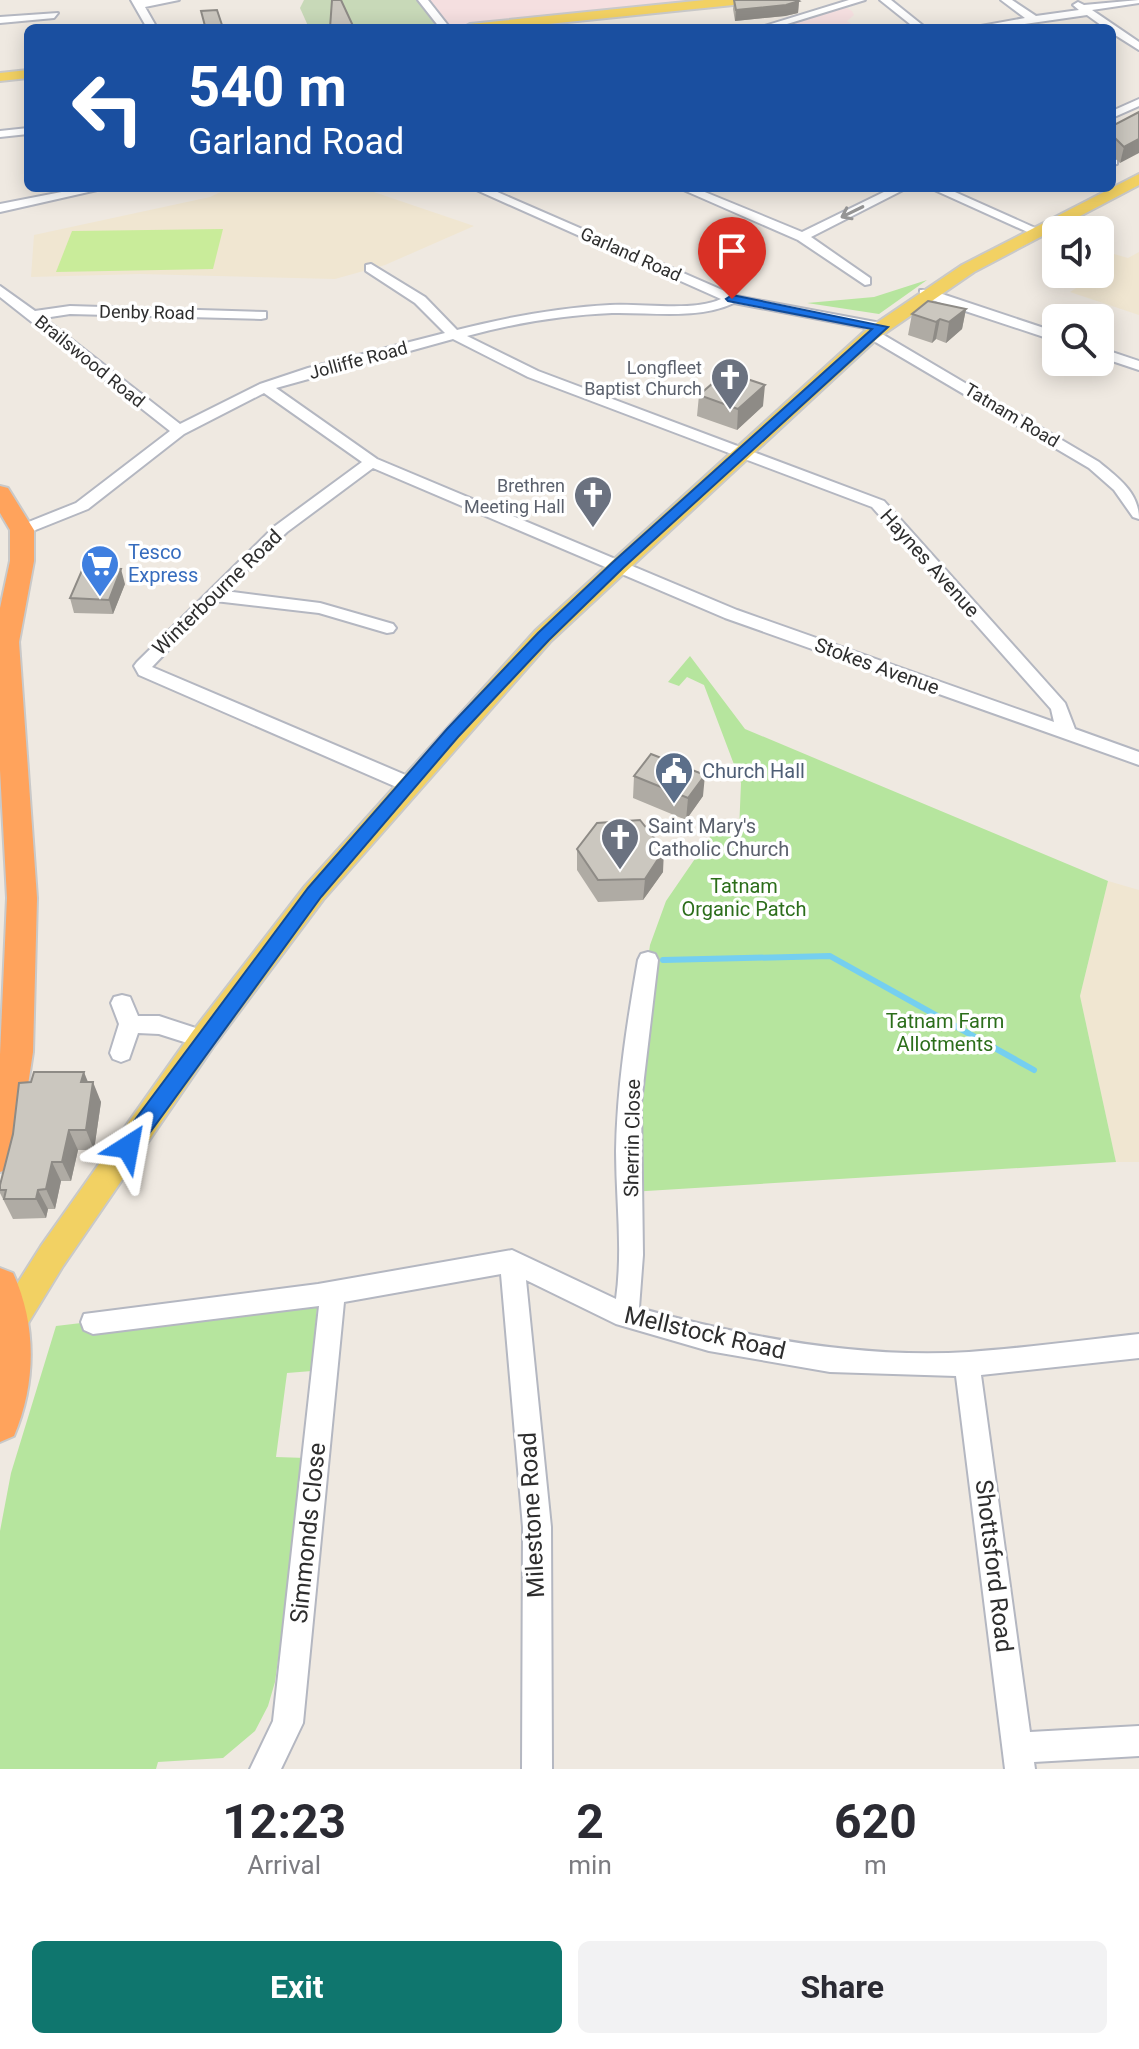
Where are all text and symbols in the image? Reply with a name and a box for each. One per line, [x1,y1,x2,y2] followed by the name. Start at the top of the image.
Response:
[188,54,347,120] text: 540 m
[56,56,160,160] icon: left
[188,121,404,163] text: Garland Road
[840,205,864,221] one-way arrow
[1042,216,1114,376] map controls
[1042,216,1114,288] button: sound
[698,217,766,299] pin
[577,222,685,286] street label: Garland Road
[710,229,754,273] icon: arrive
[99,301,195,323] street label: Denby Road
[1042,304,1114,376] button: search
[31,310,149,412] street label: Brailswood Road
[307,337,409,383] street label: Jolliffe Road
[709,356,751,411] church icon: Longfleet Baptist Church
[584,357,702,399] place label: Longfleet Baptist Church
[961,379,1063,451] street label: Tatnam Road
[572,474,614,529] church icon: Brethren Meeting Hall
[464,475,565,517] place label: Brethren Meeting Hall
[875,504,985,622] street label: Haynes Avenue
[147,524,287,660] street label: Winterbourne Road
[128,540,198,587] place label: Tesco Express
[79,543,121,598] supermarket icon: Tesco Express
[811,632,943,700] street label: Stokes Avenue
[653,750,695,805] public building icon: Church Hall
[702,759,805,783] place label: Church Hall
[648,814,789,861] place label: Saint Mary's Catholic Church
[599,816,641,871] church icon: Saint Mary's Catholic Church
[681,874,807,921] park label: Tatnam Organic Patch
[886,1009,1004,1056] park label: Tatnam Farm Allotments
[619,1079,645,1197] street label: Sherrin Close
[86,1105,170,1189] position arrow
[622,1301,788,1365] street label: Mellstock Road
[514,1431,550,1599] street label: Milestone Road
[285,1441,331,1625] street label: Simmonds Close
[970,1478,1018,1654] street label: Shottsford Road
[222,1793,346,1850] text: 12:23
[576,1793,604,1850] text: 2
[834,1793,917,1850] text: 620
[247,1850,321,1880] text: Arrival
[568,1850,612,1880] text: min
[864,1850,887,1880] text: m
[32,1941,562,2033] button: Exit
[578,1941,1107,2033] button: Share

